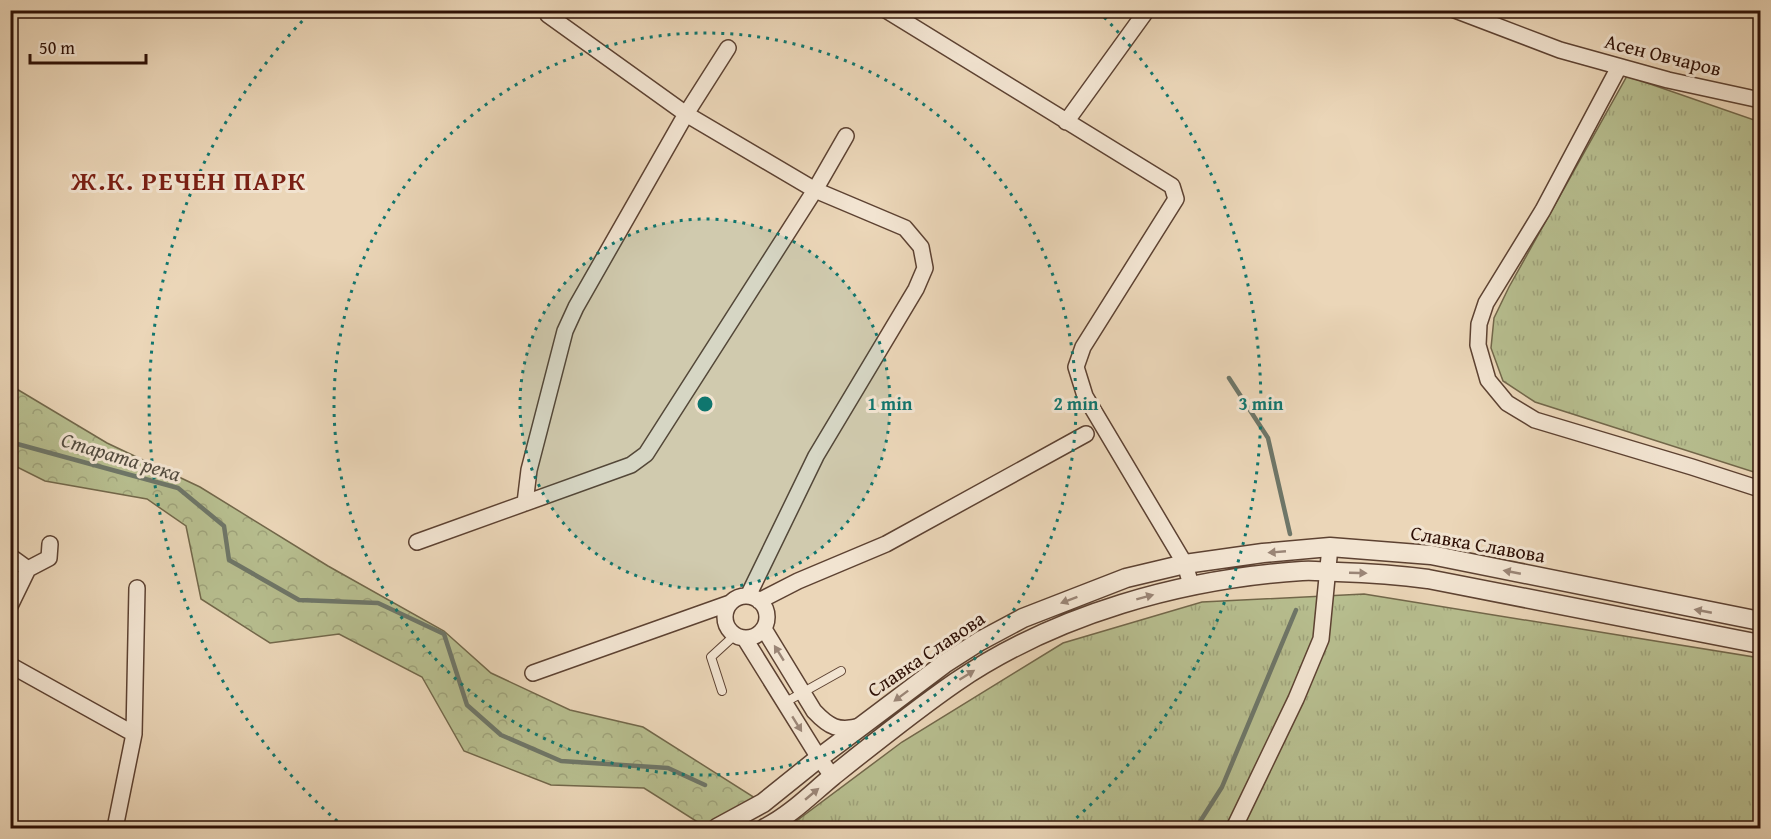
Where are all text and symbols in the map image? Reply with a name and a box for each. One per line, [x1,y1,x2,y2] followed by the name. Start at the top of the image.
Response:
[1602,26,1724,83] street label: Асен Овчаров
[30,27,146,65] scale bar
[39,34,75,61] text: 50 m
[70,161,307,200] district label: Ж.К. РЕЧЕН ПАРК
[868,390,913,417] text: 1 min
[1054,390,1099,417] text: 2 min
[1239,390,1284,417] text: 3 min
[695,394,715,414] centre of rings
[58,424,185,489] water label: Старата река
[1409,517,1548,570] street label: Славка Славова
[1268,547,1287,557] one-way arrow
[1502,567,1521,576] one-way arrow
[1349,568,1368,577] one-way arrow
[1136,592,1154,602] one-way arrow
[1060,596,1078,605] one-way arrow
[861,603,991,704] street label: Славка Славова
[1693,606,1712,615] one-way arrow
[773,645,784,661] one-way arrow
[959,670,975,681] one-way arrow
[893,690,908,702] one-way arrow
[792,716,803,733] one-way arrow
[804,788,819,801] one-way arrow

